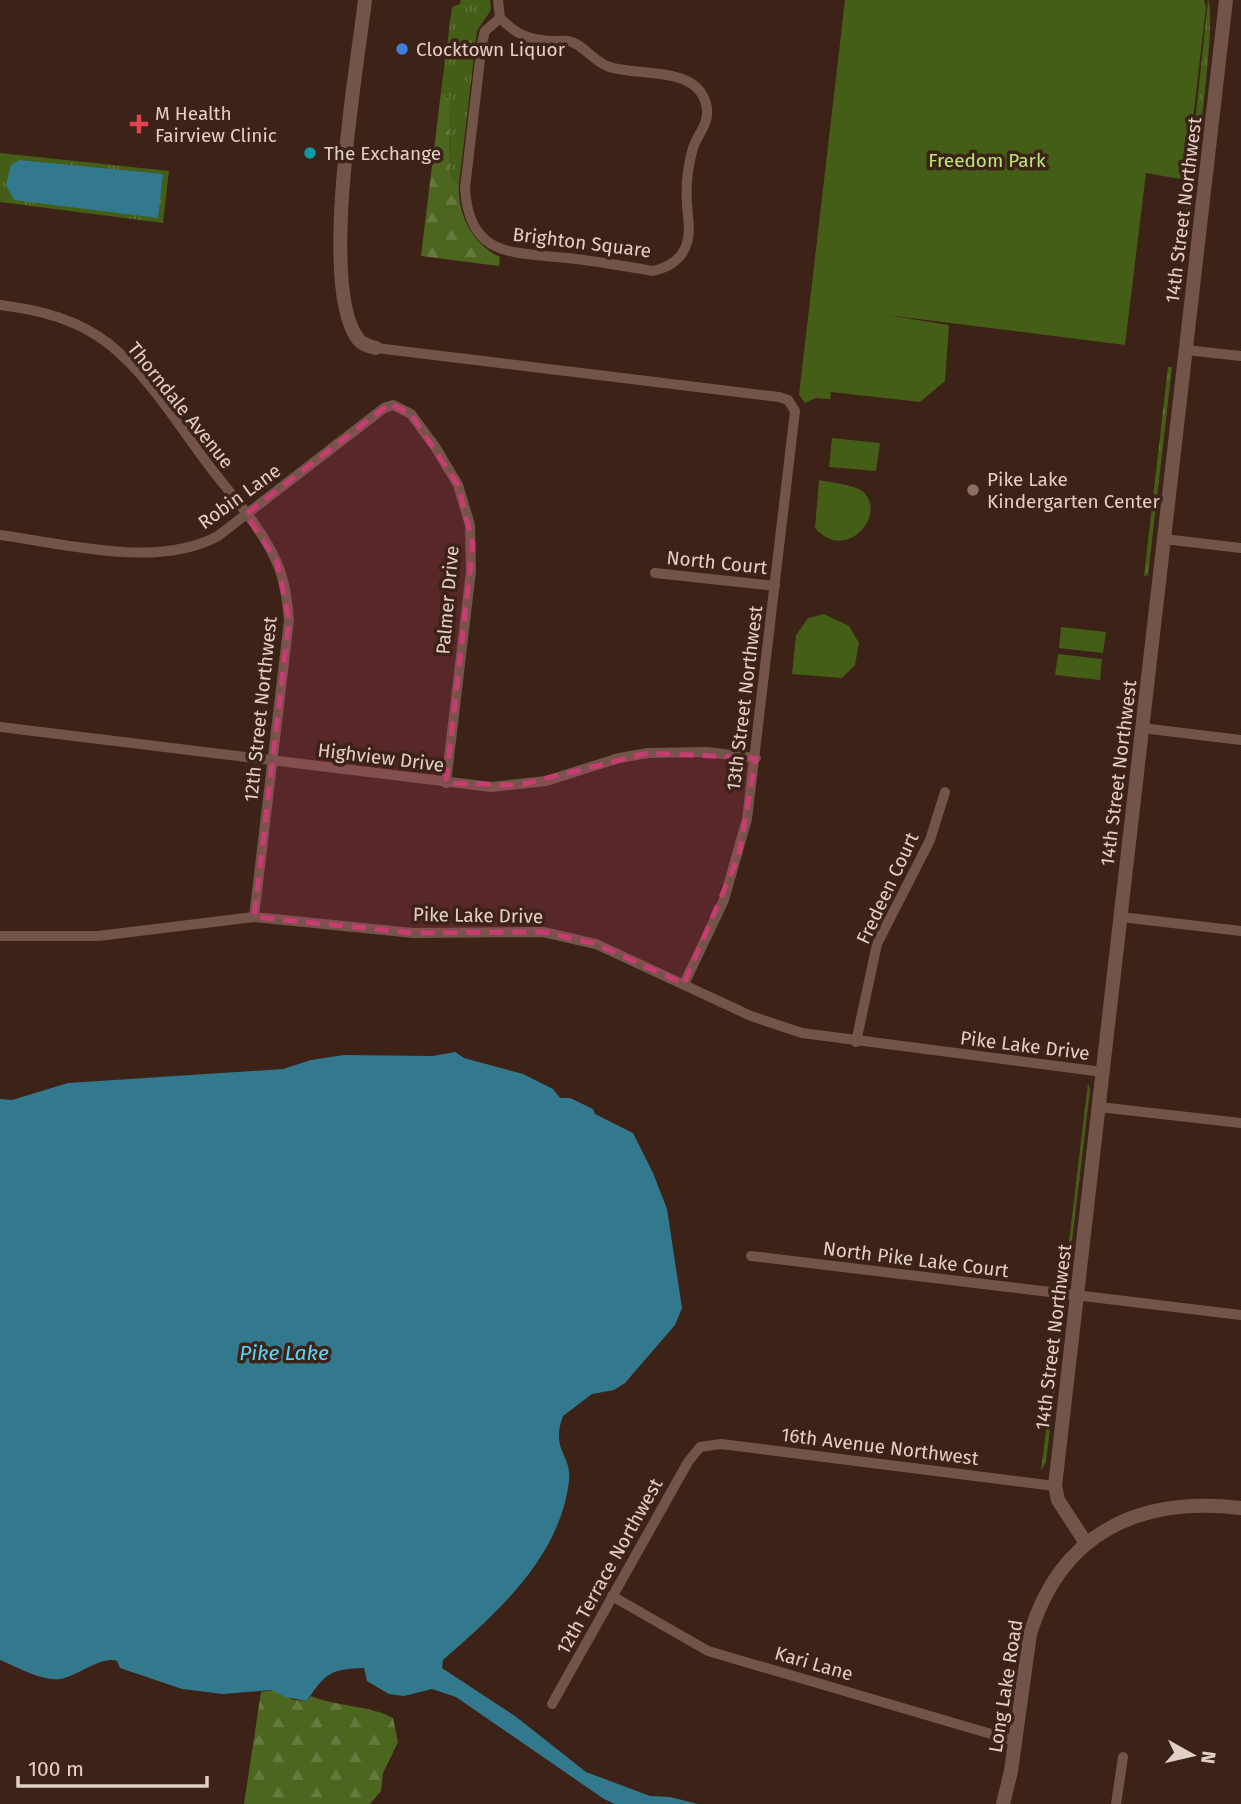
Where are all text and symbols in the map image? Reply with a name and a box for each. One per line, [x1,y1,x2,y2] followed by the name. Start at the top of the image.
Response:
[416,38,566,61] place label: Clocktown Liquor
[394,41,410,57] marker: Clocktown Liquor
[155,102,277,147] place label: M Health Fairview Clinic
[129,114,149,134] marker: M Health Fairview Clinic
[1161,116,1206,304] street label: 14th Street Northwest
[324,142,441,165] place label: The Exchange
[302,145,318,161] marker: The Exchange
[928,149,1046,172] park label: Freedom Park
[511,223,652,262] street label: Brighton Square
[123,337,239,473] street label: Thorndale Avenue
[194,459,285,534] street label: Robin Lane
[987,468,1160,513] place label: Pike Lake Kindergarten Center
[965,482,981,498] marker: Pike Lake Kindergarten Center
[431,545,464,655] street label: Palmer Drive
[665,546,769,579] street label: North Court
[722,604,767,792] street label: 13th Street Northwest
[239,615,282,803] street label: 12th Street Northwest
[1096,679,1141,867] street label: 14th Street Northwest
[316,738,446,777] street label: Highview Drive
[852,829,923,948] street label: Fredeen Court
[413,903,543,928] street label: Pike Lake Drive
[959,1026,1091,1065] street label: Pike Lake Drive
[822,1237,1010,1282] street label: North Pike Lake Court
[1031,1243,1076,1431] street label: 14th Street Northwest
[239,1340,329,1366] water label: Pike Lake
[780,1423,980,1470] street label: 16th Avenue Northwest
[552,1474,667,1658] street label: 12th Terrace Northwest
[984,1618,1027,1754] street label: Long Lake Road
[772,1641,856,1686] street label: Kari Lane
[1157,1720,1227,1790] north arrow
[18,1744,206,1788] scale bar
[1196,1749,1221,1765] text: N
[28,1756,84,1782] text: 100 m

